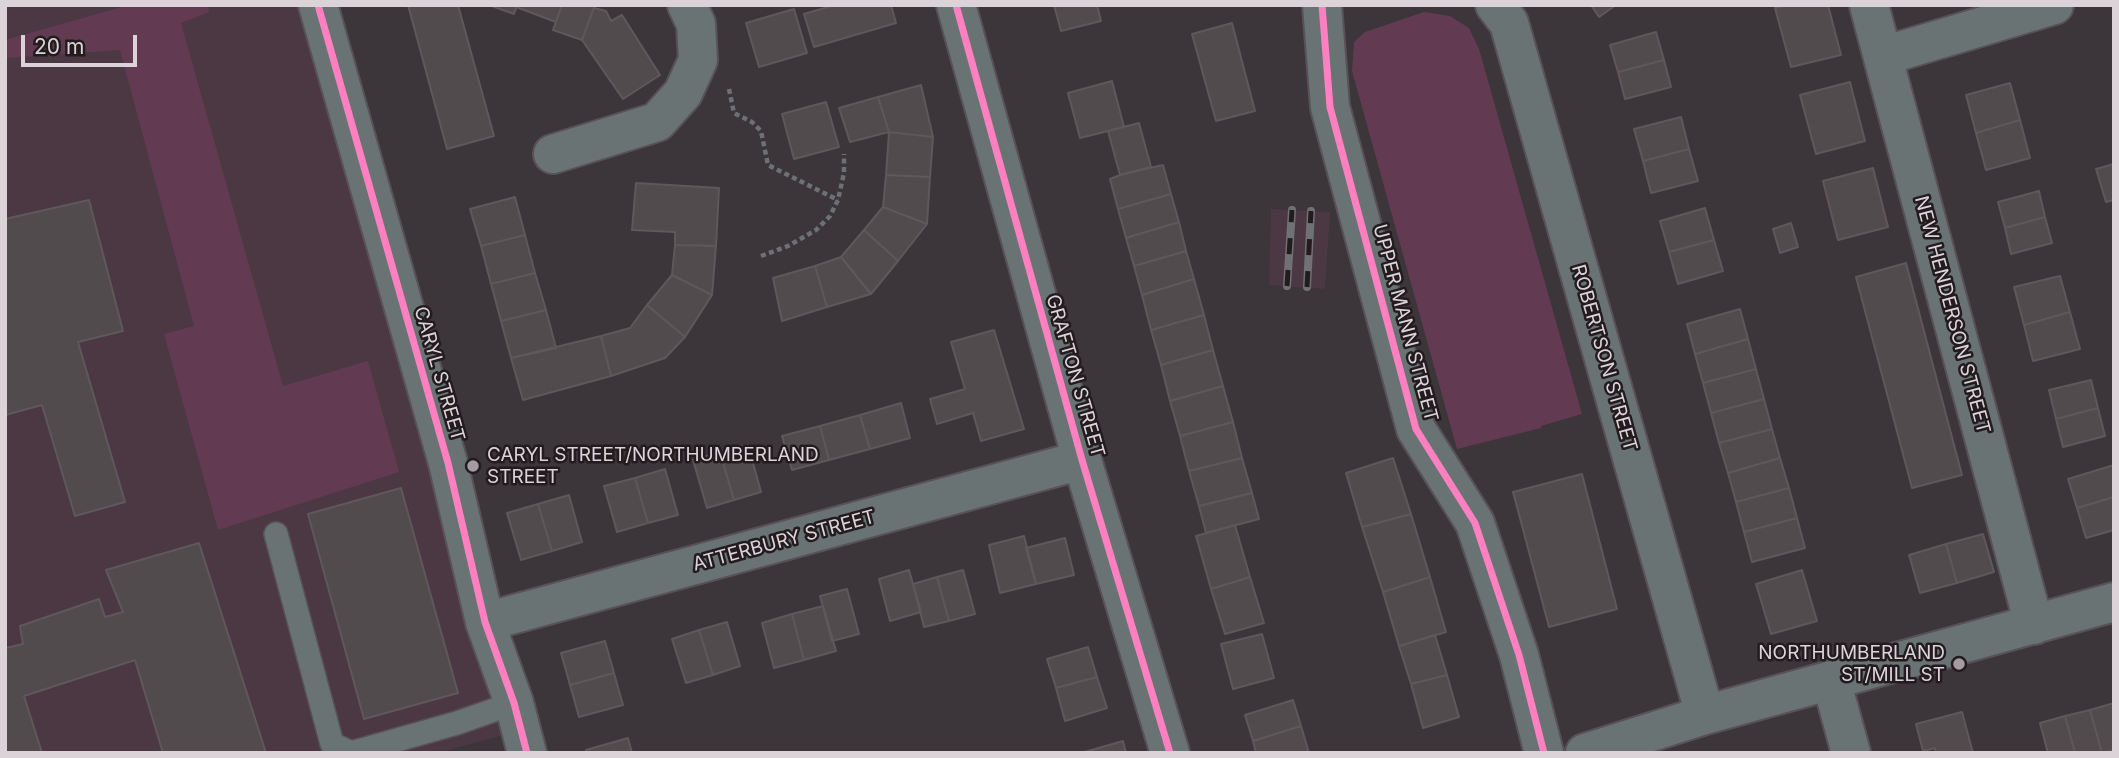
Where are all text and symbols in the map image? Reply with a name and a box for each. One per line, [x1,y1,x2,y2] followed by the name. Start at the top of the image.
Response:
[24,21,140,65] scale bar
[34,34,84,59] text: 20 m
[1909,194,1995,436] street label: NEW HENDERSON STREET
[1368,222,1442,424] street label: UPPER MANN STREET
[1566,262,1642,454] street label: ROBERTSON STREET
[1041,292,1109,460] street label: GRAFTON STREET
[409,304,469,444] street label: CARYL STREET
[487,444,819,488] place label: CARYL STREET/NORTHUMBERLAND STREET
[465,458,481,474] marker: CARYL STREET/NORTHUMBERLAND STREET
[690,506,878,576] street label: ATTERBURY STREET
[1758,642,1945,686] place label: NORTHUMBERLAND ST/MILL ST
[1951,656,1967,672] marker: NORTHUMBERLAND ST/MILL ST

